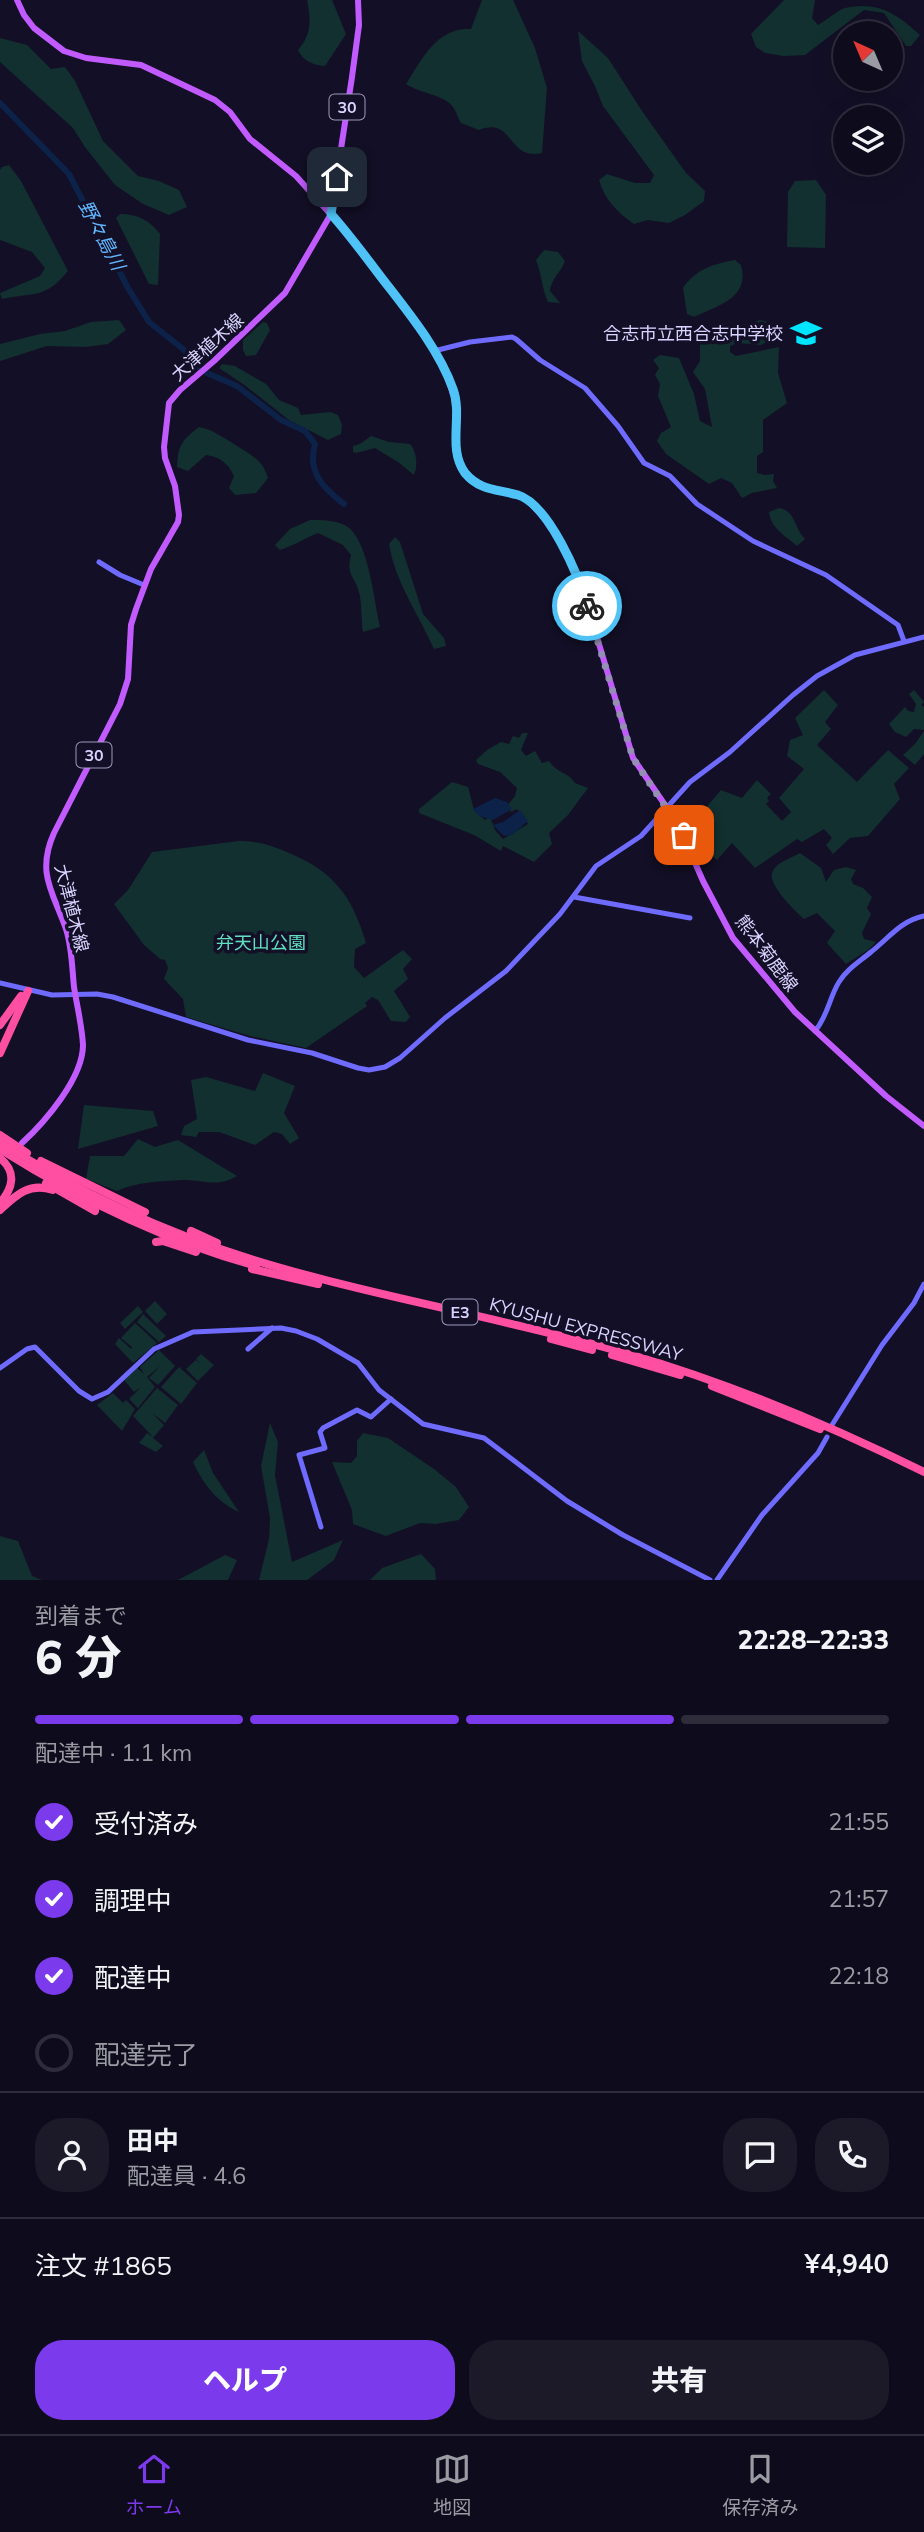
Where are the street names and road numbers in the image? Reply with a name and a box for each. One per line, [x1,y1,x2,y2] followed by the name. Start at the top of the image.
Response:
[330,94,364,120] road number: 30
[166,308,248,386] street label: 大津植木線
[76,742,112,768] road number: 30
[50,862,94,954] street label: 大津植木線
[731,910,803,996] street label: 熊本菊鹿線
[487,1292,686,1366] street label: KYUSHU EXPRESSWAY
[442,1300,477,1324] road number: E3

